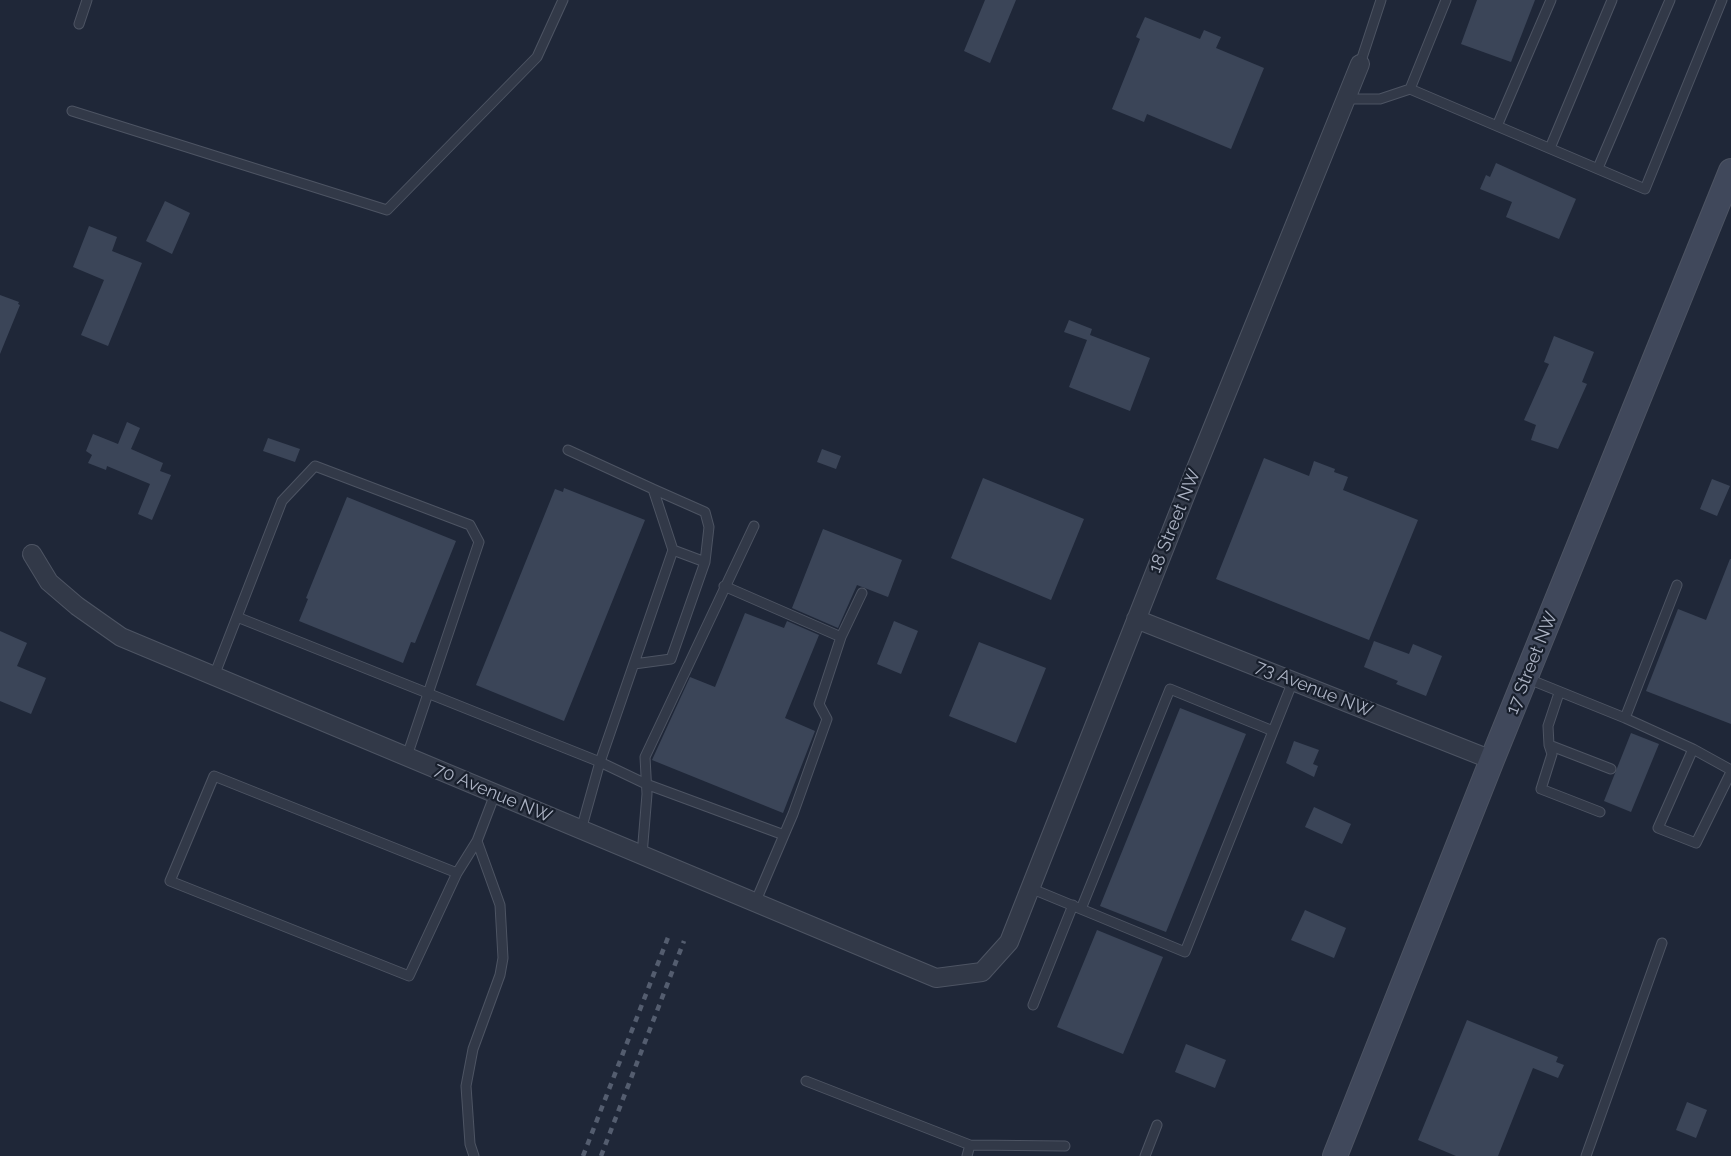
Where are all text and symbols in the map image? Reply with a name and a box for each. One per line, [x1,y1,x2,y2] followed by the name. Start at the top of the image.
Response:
[1144,466,1206,576] street label: 18 Street NW
[1502,608,1562,718] street label: 17 Street NW
[1252,656,1376,722] street label: 73 Avenue NW
[431,759,555,827] street label: 70 Avenue NW

